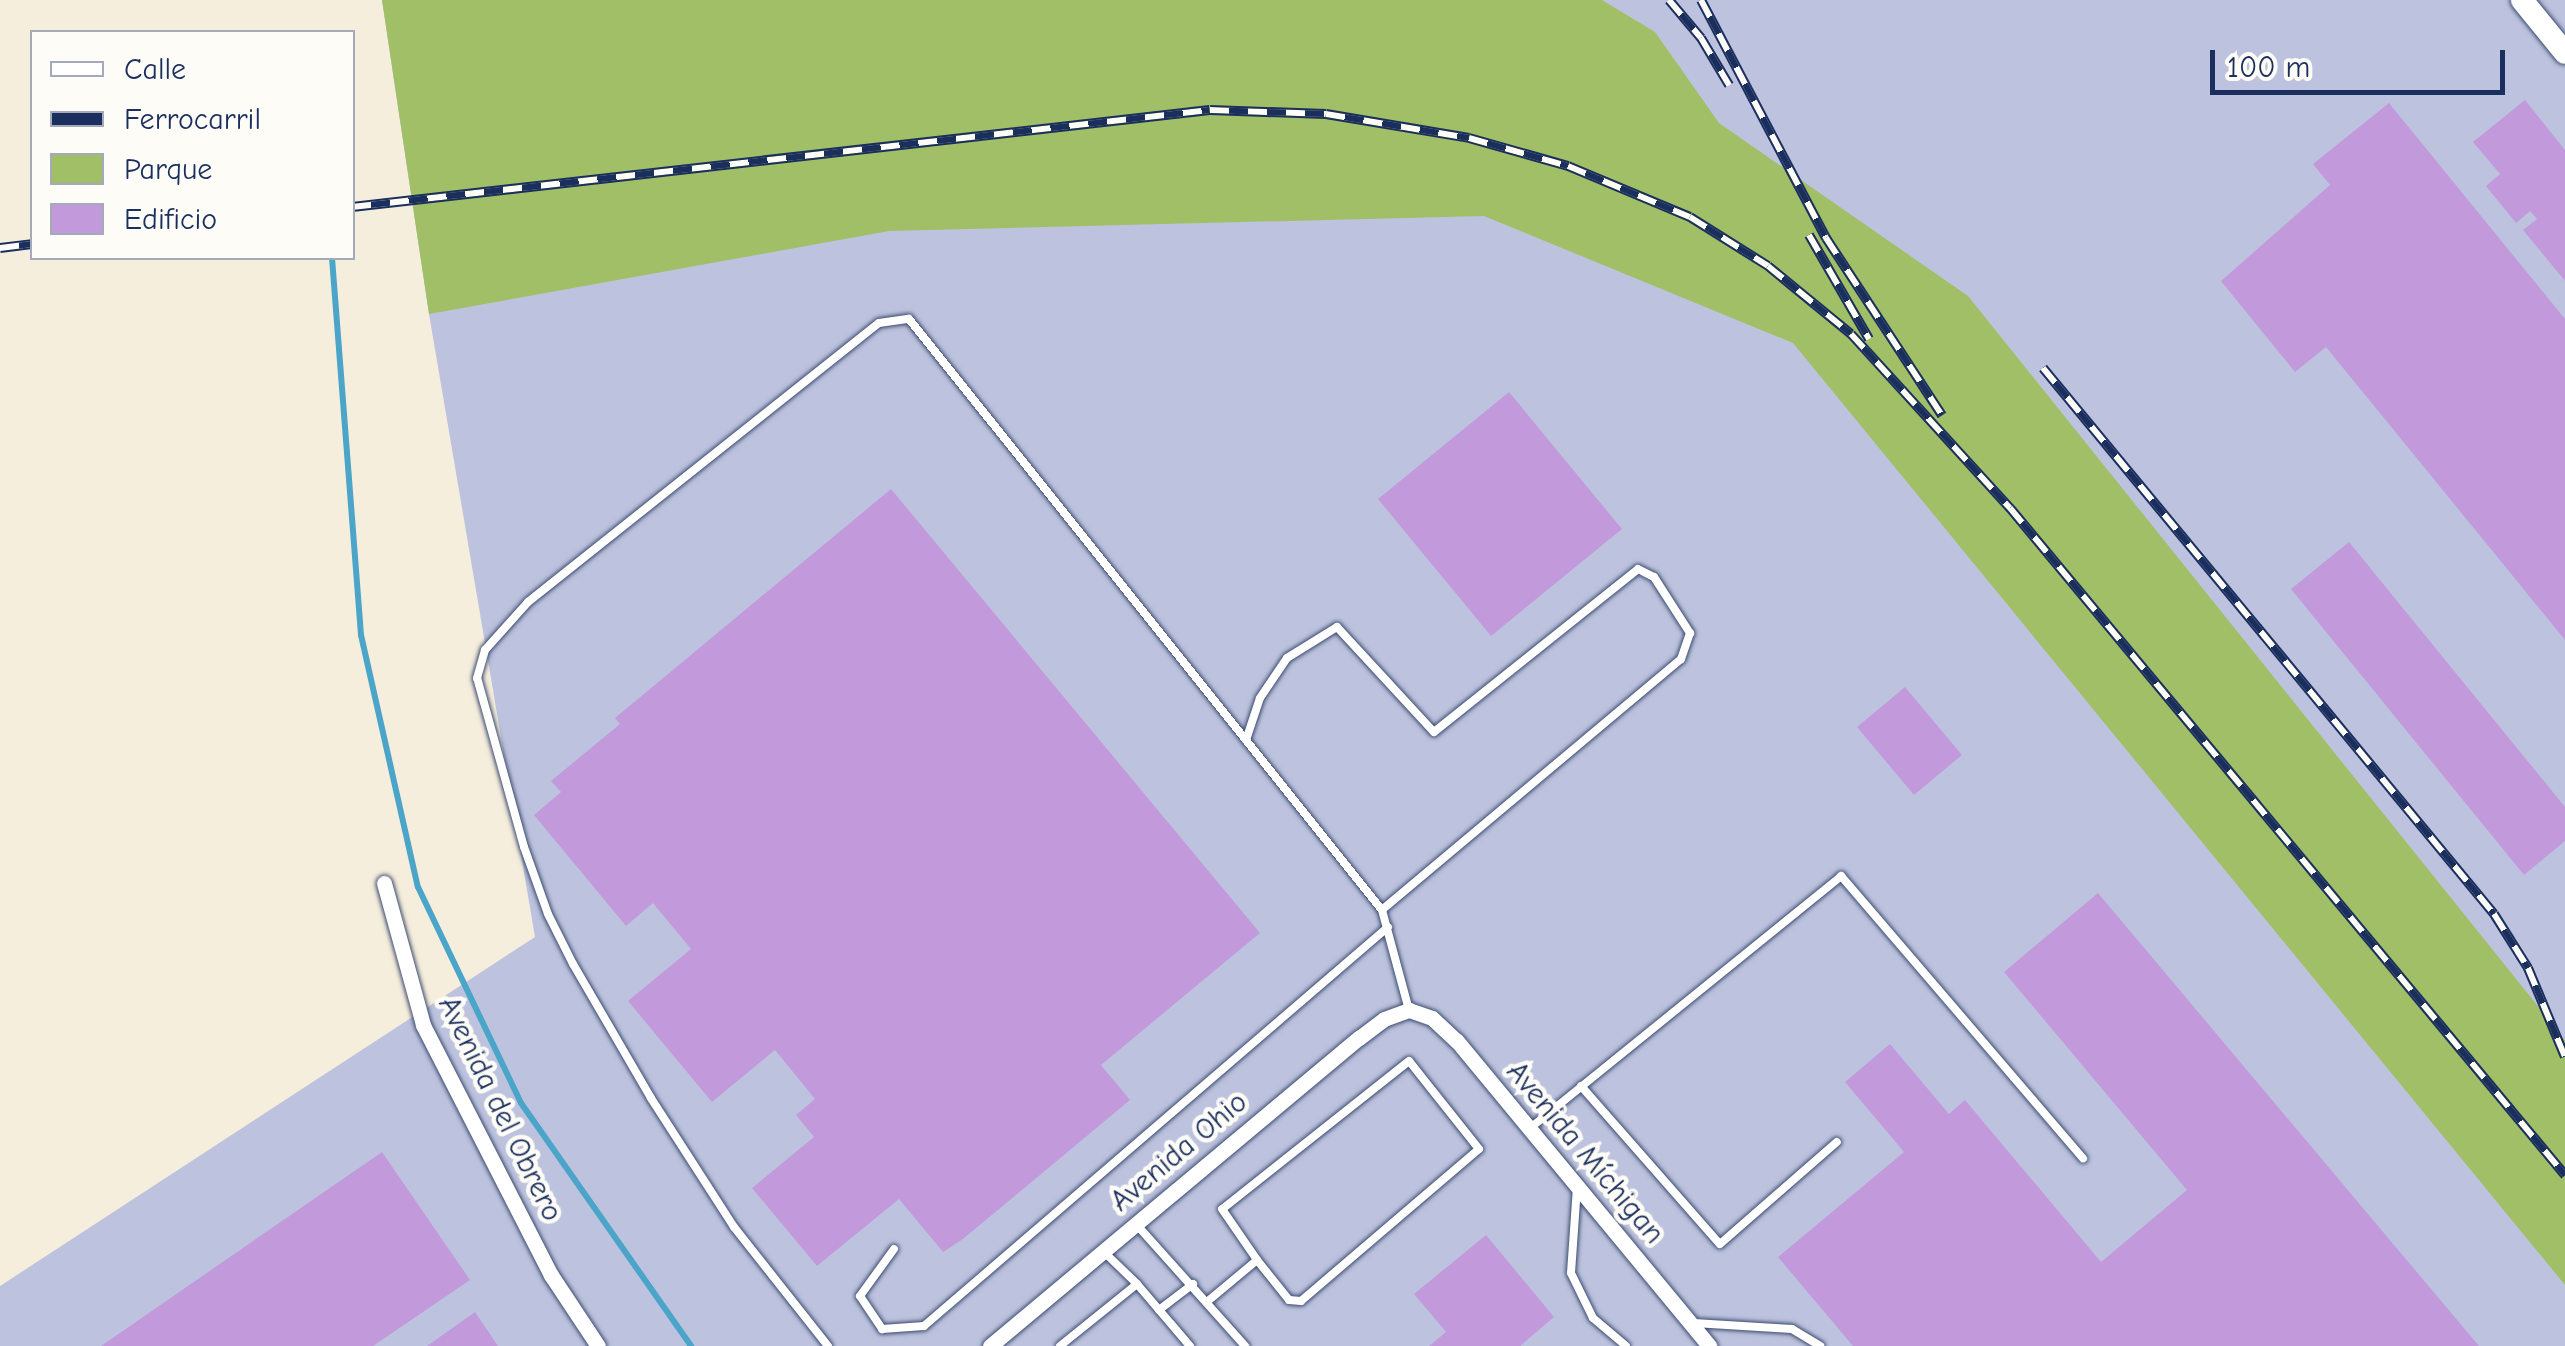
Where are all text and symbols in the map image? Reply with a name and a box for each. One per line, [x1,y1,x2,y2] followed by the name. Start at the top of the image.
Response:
[30,30,355,260] legend
[2215,30,2510,92] scale bar
[2227,50,2310,85] text: 100 m
[124,52,186,87] text: Calle
[124,102,261,137] text: Ferrocarril
[124,152,212,187] text: Parque
[124,202,217,237] text: Edificio
[430,991,570,1227] street label: Avenida del Obrero
[1498,1055,1672,1251] street label: Avenida Míchigan
[1103,1084,1255,1220] street label: Avenida Ohio

